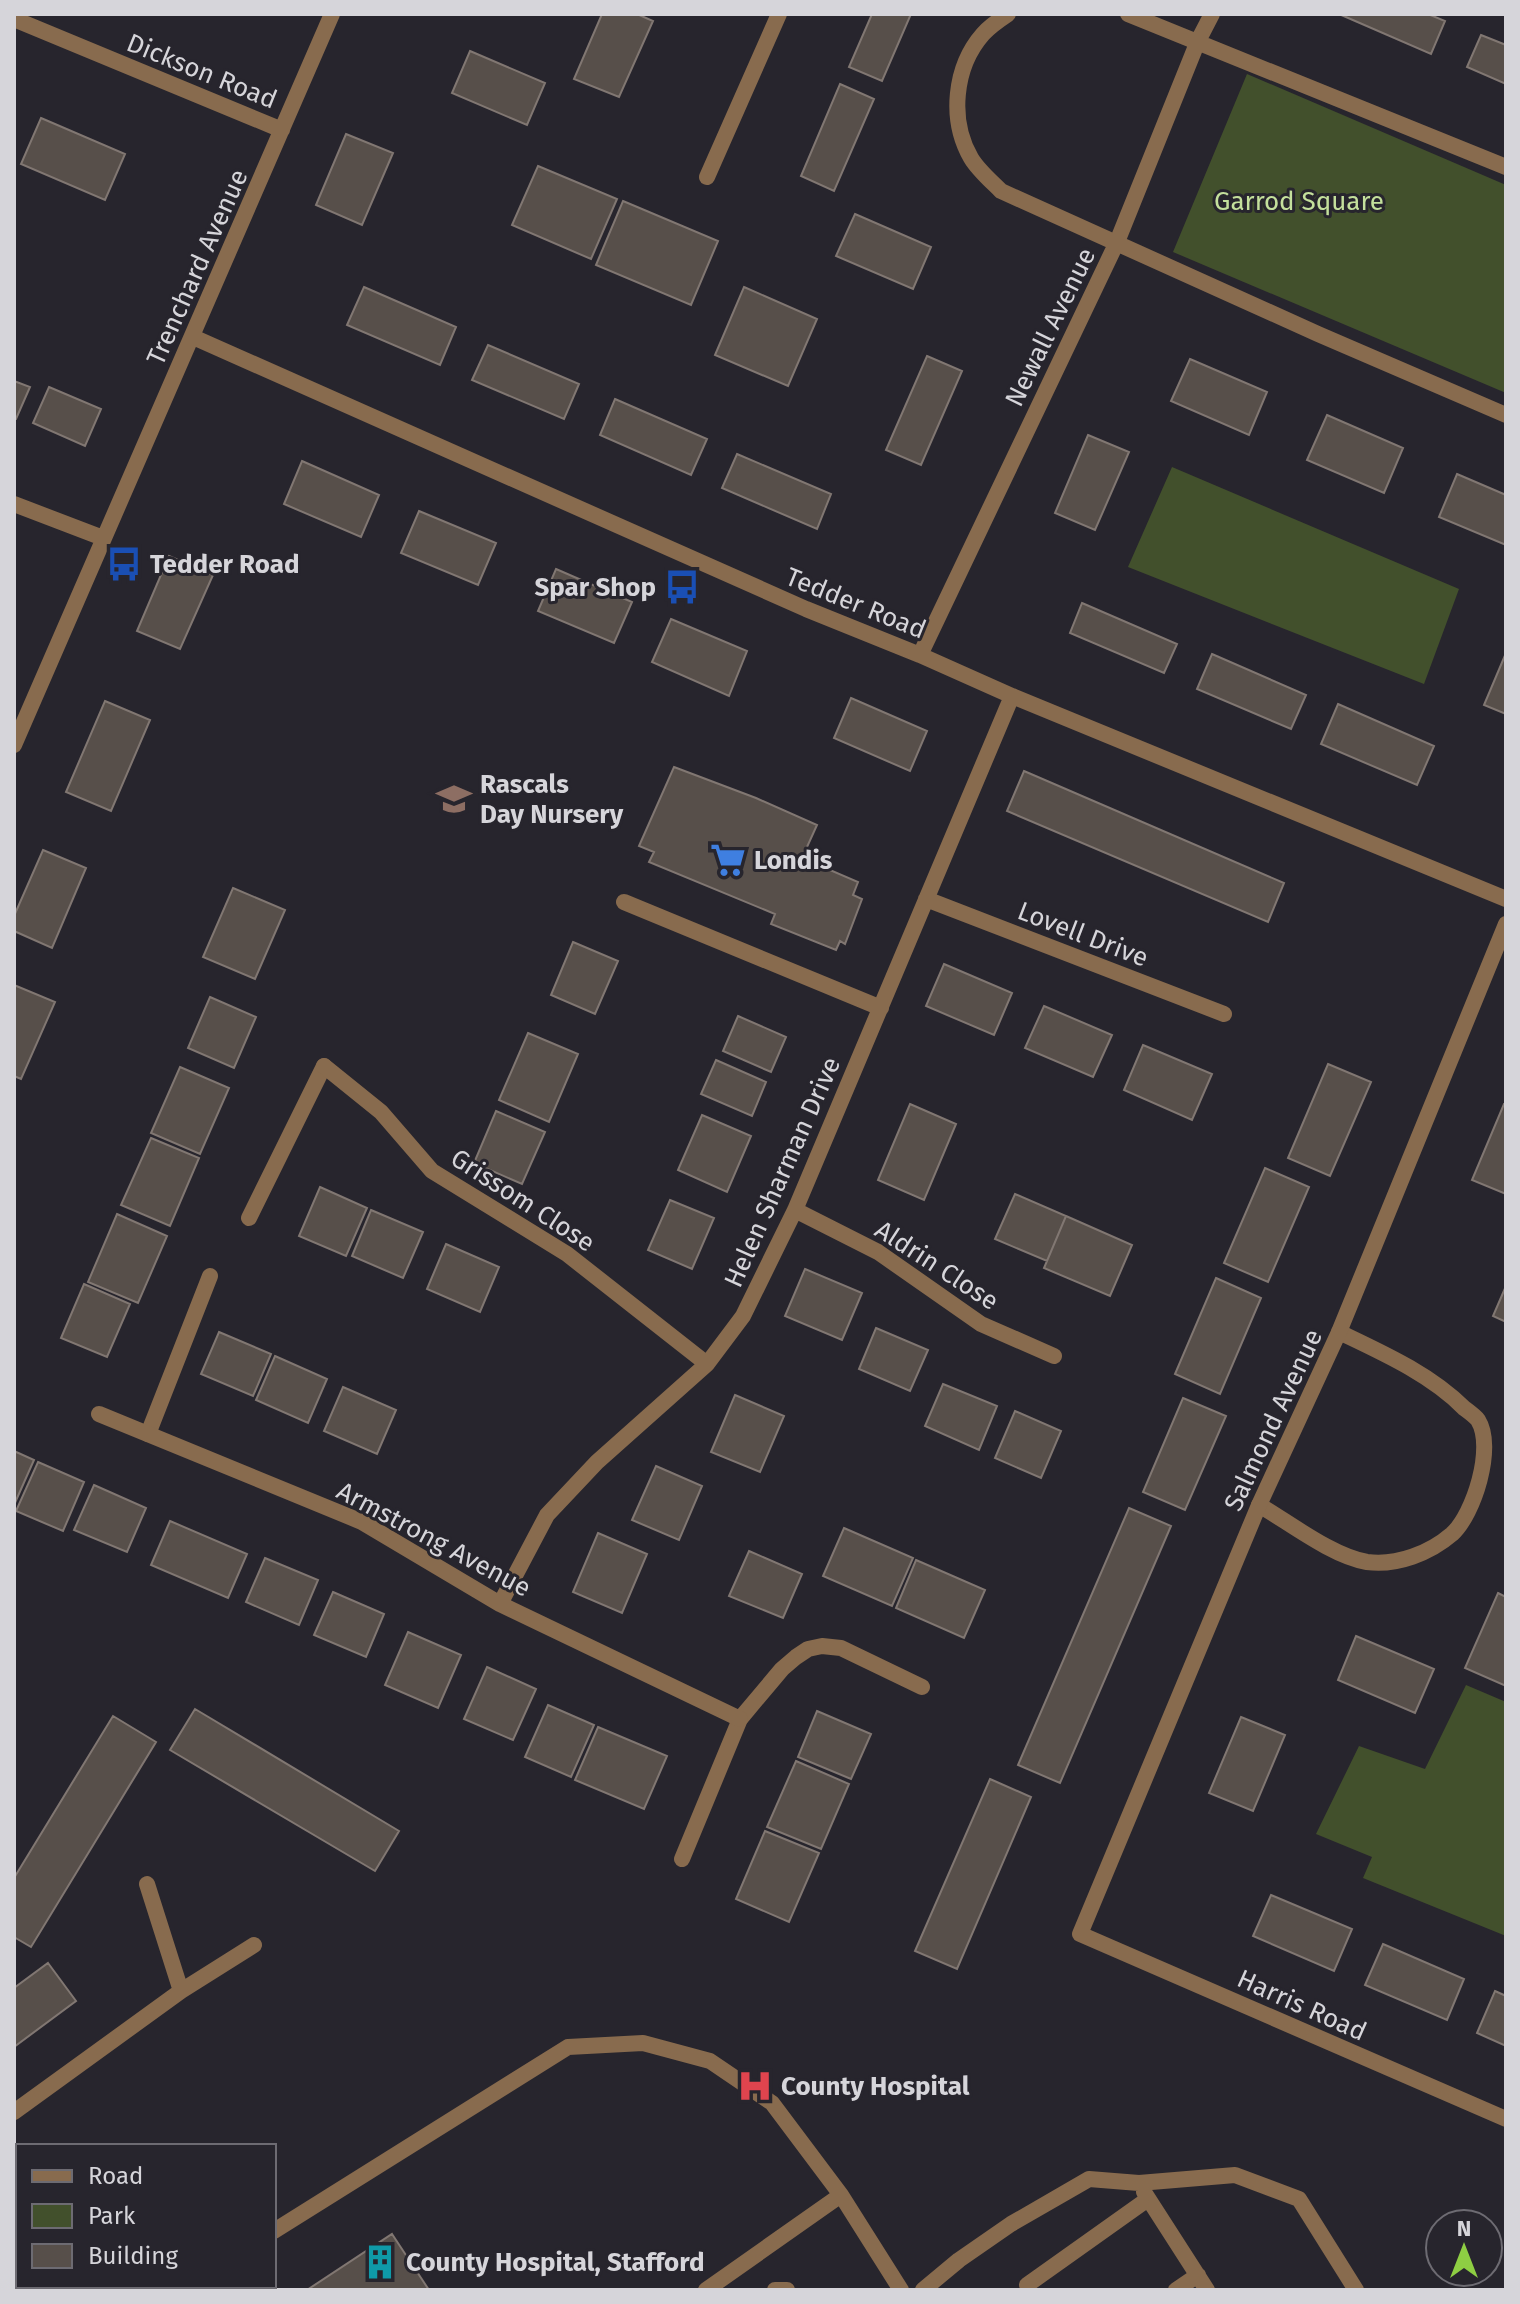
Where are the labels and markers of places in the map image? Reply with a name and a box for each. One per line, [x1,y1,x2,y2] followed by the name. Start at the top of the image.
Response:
[105,545,143,583] bus stop icon: Tedder Road
[150,549,300,580] place label: Tedder Road
[663,568,701,606] bus stop icon: Spar Shop
[534,572,656,603] place label: Spar Shop
[480,769,624,830] place label: Rascals Day Nursery
[435,780,473,818] school or university icon: Rascals Day Nursery
[709,841,747,879] supermarket icon: Londis
[754,845,833,876] place label: Londis
[736,2067,774,2105] hospital icon: County Hospital
[781,2071,970,2102] place label: County Hospital
[361,2243,399,2281] building icon: County Hospital, Stafford
[406,2247,705,2278] place label: County Hospital, Stafford

